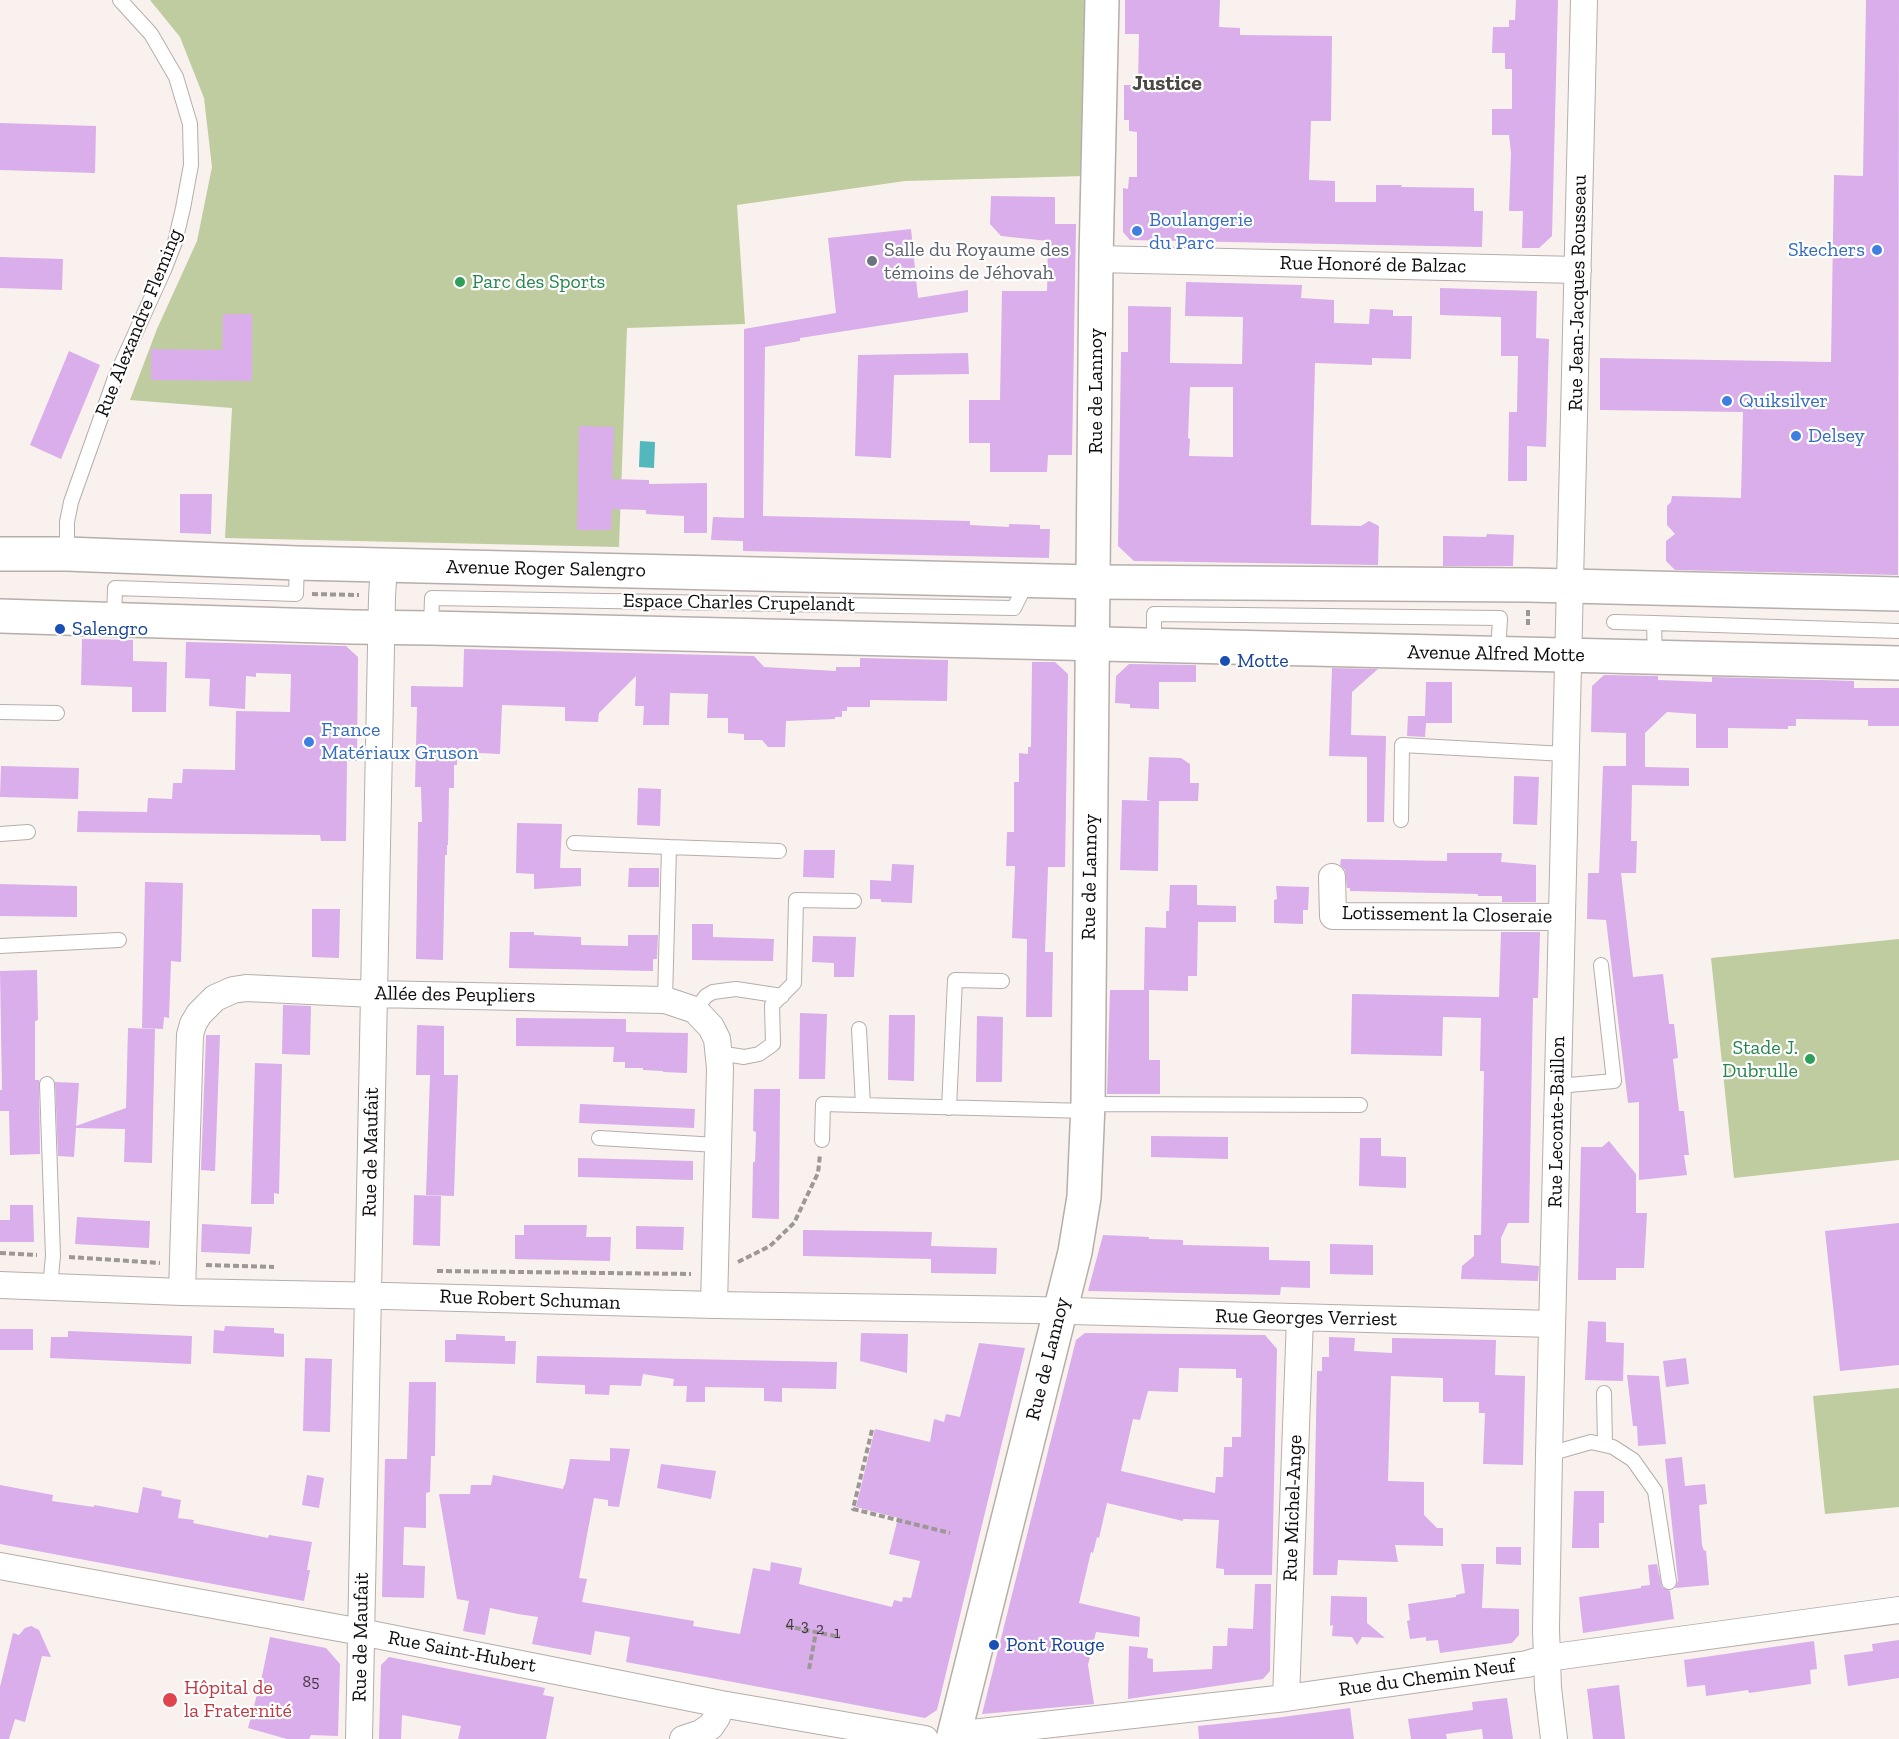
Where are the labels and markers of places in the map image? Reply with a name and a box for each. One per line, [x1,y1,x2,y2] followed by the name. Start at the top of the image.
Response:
[1149,208,1253,255] place label: Boulangerie du Parc
[1130,224,1144,238] marker: Boulangerie du Parc
[884,238,1069,285] place label: Salle du Royaume des témoins de Jéhovah
[1788,238,1865,262] place label: Skechers
[1870,243,1884,257] marker: Skechers
[865,254,879,268] marker: Salle du Royaume des témoins de Jéhovah
[472,270,605,294] place label: Parc des Sports
[453,275,467,289] marker: Parc des Sports
[1739,389,1828,413] place label: Quiksilver
[1720,394,1734,408] marker: Quiksilver
[1808,424,1865,448] place label: Delsey
[1789,429,1803,443] marker: Delsey
[72,617,148,641] place label: Salengro
[53,622,67,636] marker: Salengro
[1237,649,1289,673] place label: Motte
[1218,654,1232,668] marker: Motte
[321,718,479,765] place label: France Matériaux Gruson
[302,735,316,749] marker: France Matériaux Gruson
[1722,1036,1798,1083] place label: Stade J. Dubrulle
[1803,1052,1817,1066] marker: Stade J. Dubrulle
[1006,1633,1105,1657] place label: Pont Rouge
[987,1638,1001,1652] marker: Pont Rouge
[184,1676,292,1723] place label: Hôpital de la Fraternité
[161,1691,179,1709] marker: Hôpital de la Fraternité

